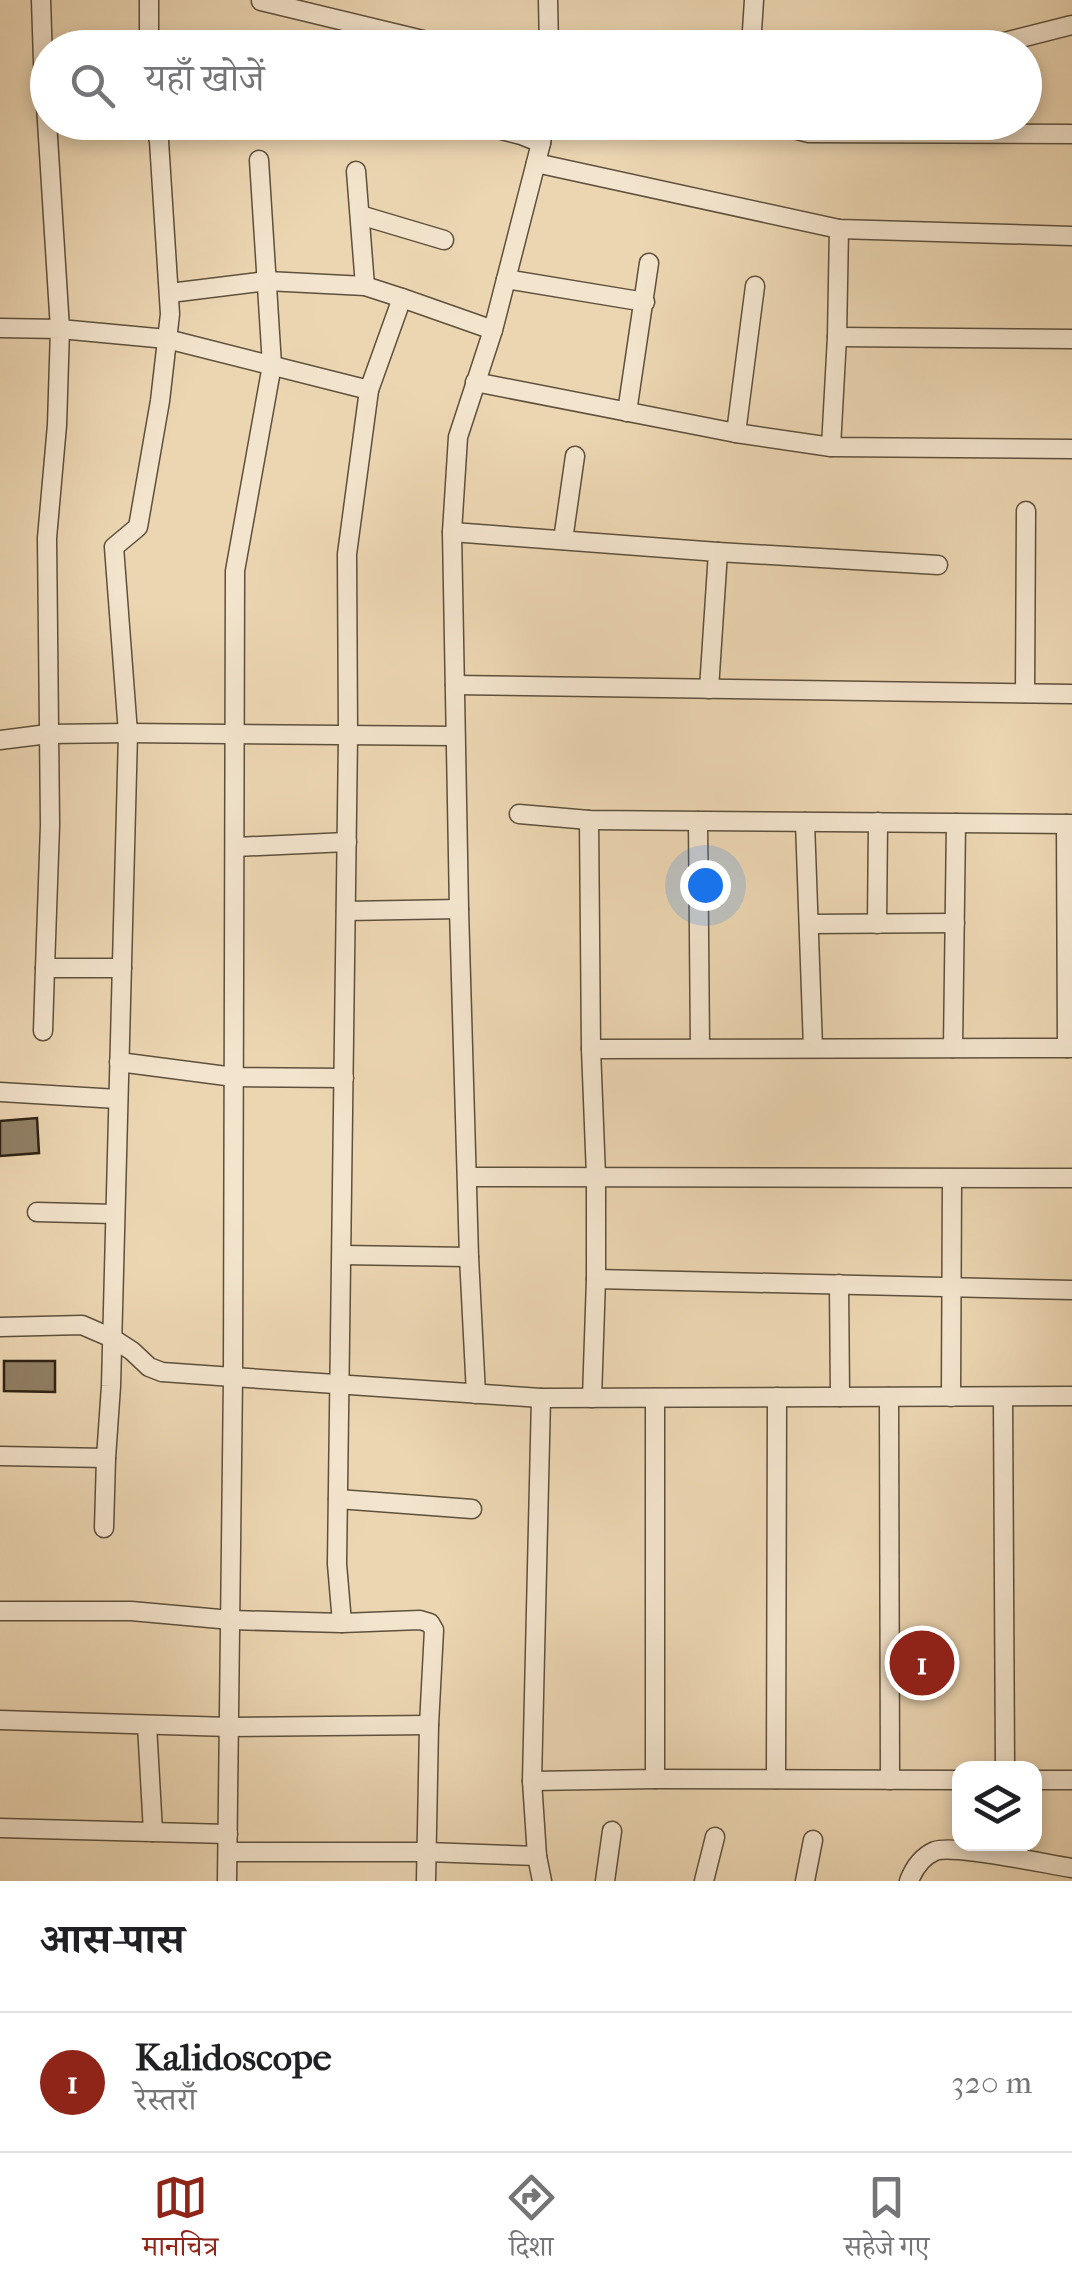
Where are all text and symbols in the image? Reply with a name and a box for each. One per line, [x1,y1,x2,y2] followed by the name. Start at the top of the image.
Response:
[30,30,1042,140] search box
[145,56,264,101] text: यहाँ खोजें
[65,58,120,113] icon: search
[680,860,731,911] your location
[890,1626,954,1700] pin: 1
[952,1761,1042,1851] map controls
[952,1761,1042,1851] button: layers
[40,1915,185,1964] text: आस-पास
[135,2035,332,2080] text: Kalidoscope
[67,2064,78,2101] text: 1
[951,2064,1032,2101] text: 320 m
[135,2081,196,2118] text: रेस्तराँ
[143,2170,218,2274] tab: मानचित्र
[504,2170,559,2274] tab: दिशा
[844,2170,929,2274] tab: सहेजे गए

